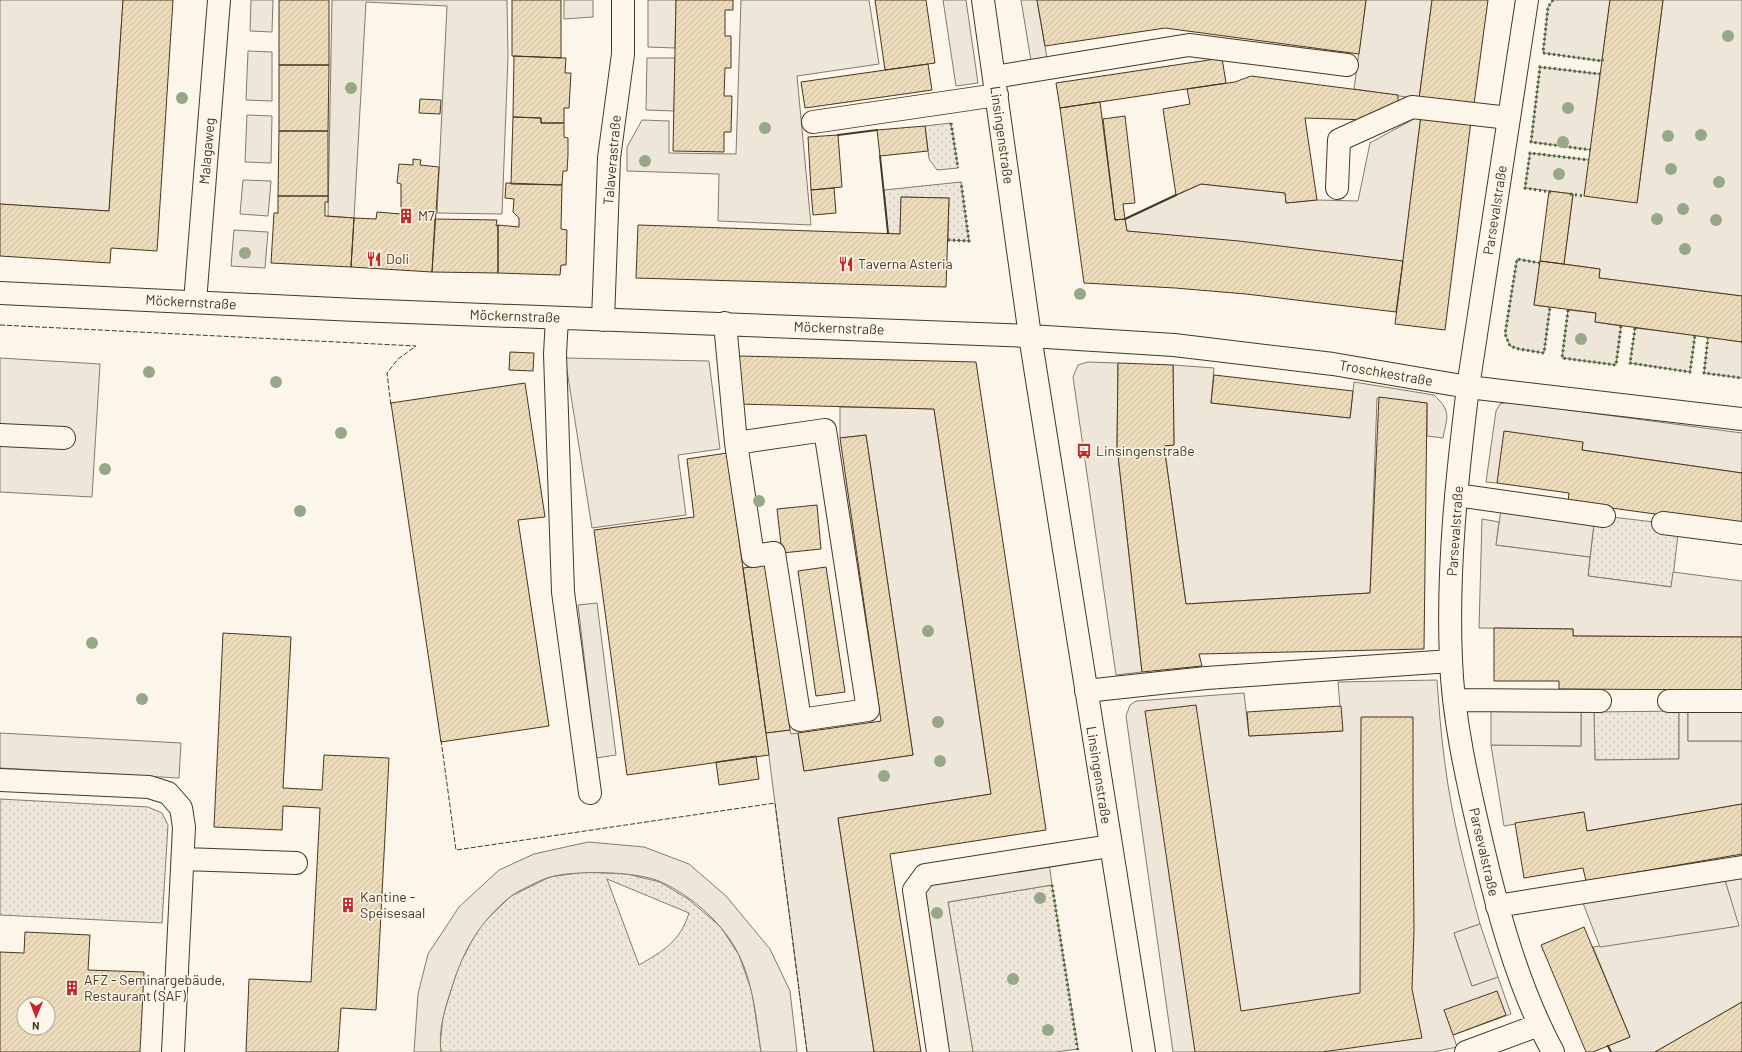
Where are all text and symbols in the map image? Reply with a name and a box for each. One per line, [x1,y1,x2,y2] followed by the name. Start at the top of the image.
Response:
[987,85,1018,185] street label: Linsingenstraße
[599,114,624,206] street label: Talaverastraße
[195,117,218,185] street label: Malagaweg
[1479,164,1510,256] street label: Parsevalstraße
[397,207,415,225] building icon: M7
[418,207,435,224] place label: M7
[365,250,383,268] restaurant icon: Doli
[386,250,409,267] place label: Doli
[837,255,855,273] restaurant icon: Taverna Asteria
[858,255,953,272] place label: Taverna Asteria
[145,291,237,312] street label: Möckernstraße
[469,305,561,326] street label: Möckernstraße
[793,317,885,338] street label: Möckernstraße
[1338,356,1434,389] street label: Troschkestraße
[1075,442,1093,460] bus stop icon: Linsingenstraße
[1096,442,1195,459] place label: Linsingenstraße
[1443,485,1466,577] street label: Parsevalstraße
[1083,725,1116,825] street label: Linsingenstraße
[1466,806,1503,898] street label: Parsevalstraße
[360,888,425,921] place label: Kantine - Speisesaal
[339,896,357,914] building icon: Kantine - Speisesaal
[84,971,225,1004] place label: AFZ - Seminargebäude, Restaurant (SAF)
[63,979,81,997] building icon: AFZ - Seminargebäude, Restaurant (SAF)
[16,996,56,1036] north arrow
[32,1020,40,1033] text: N

